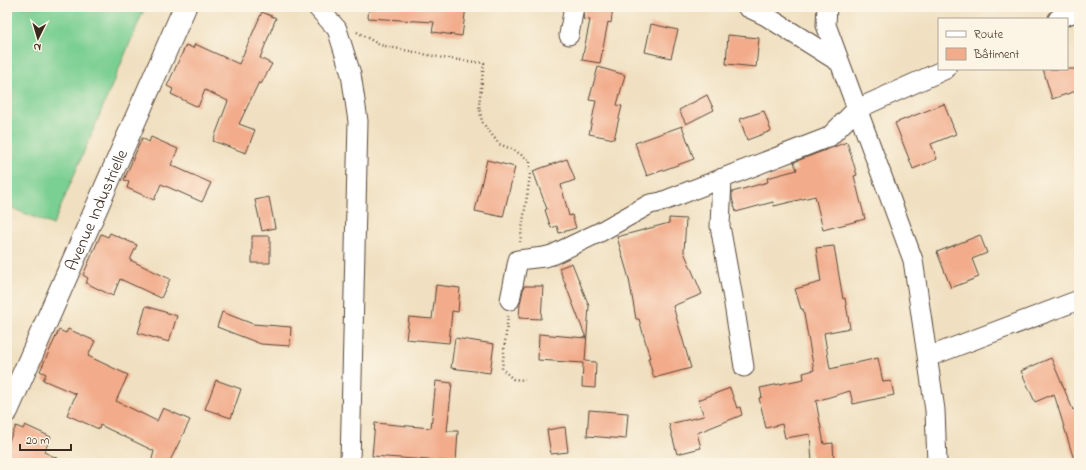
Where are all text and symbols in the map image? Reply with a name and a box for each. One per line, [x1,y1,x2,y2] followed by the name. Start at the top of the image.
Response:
[18,18,58,58] north arrow
[938,18,1068,70] legend
[974,26,1004,44] text: Route
[33,39,42,55] text: N
[973,46,1019,64] text: Bâtiment
[59,145,135,275] street label: Avenue Industrielle
[20,426,71,452] scale bar
[26,432,49,450] text: 20 m

